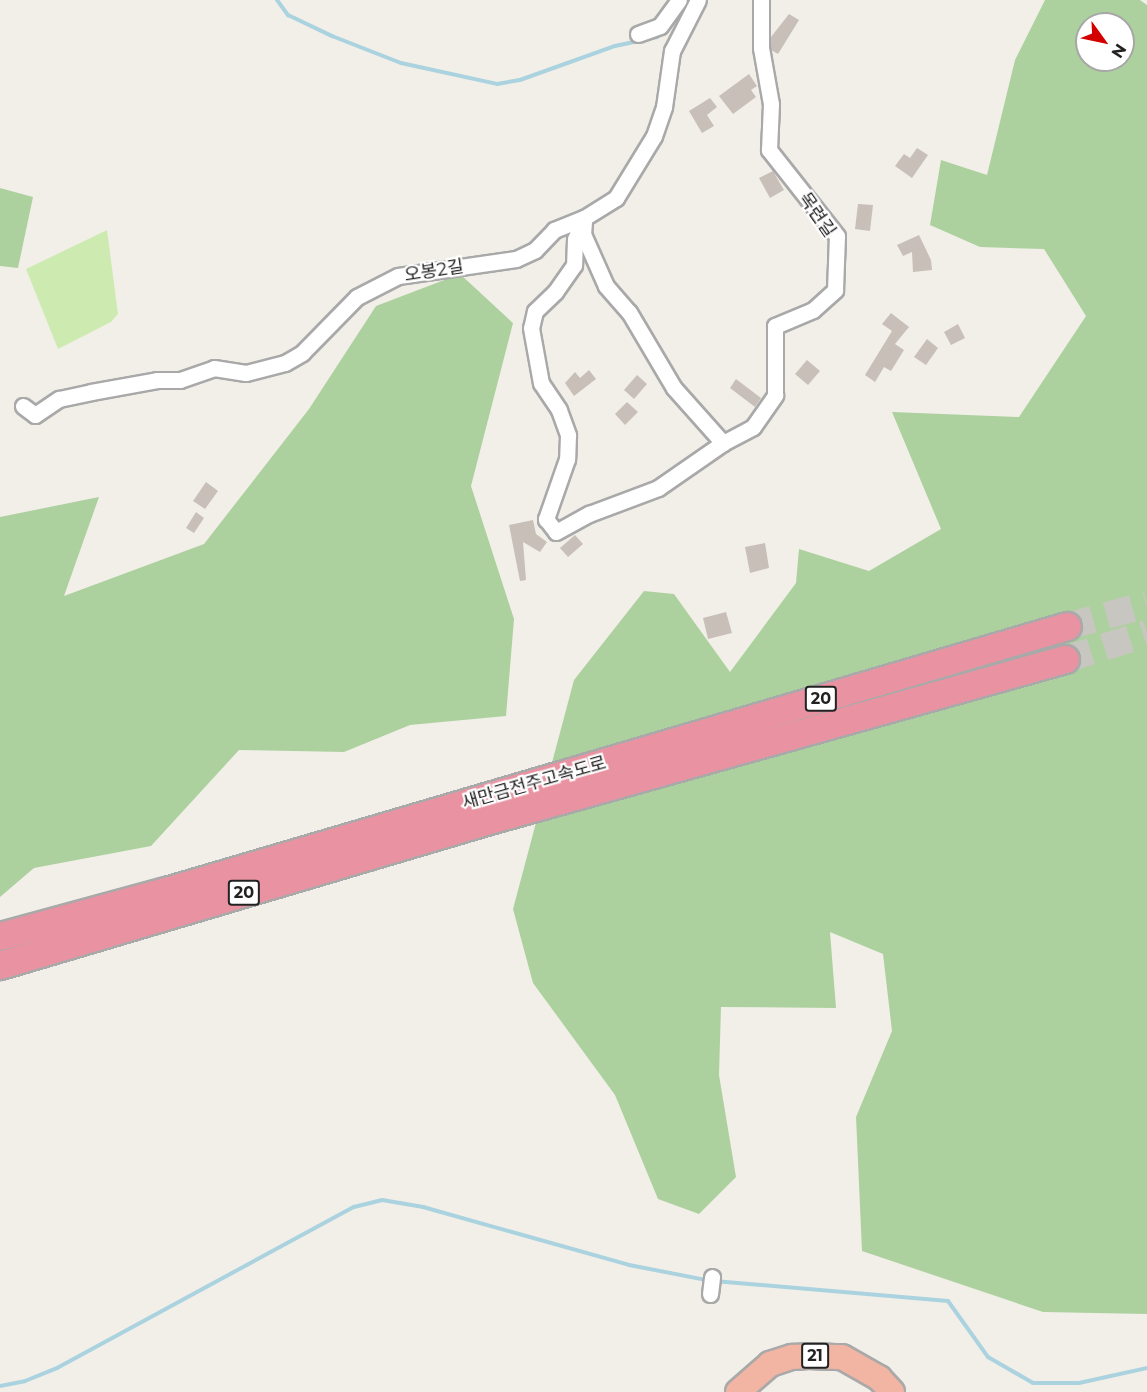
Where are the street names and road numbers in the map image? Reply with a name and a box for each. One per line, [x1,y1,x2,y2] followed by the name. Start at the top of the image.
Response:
[794,188,840,242] street label: 목련길
[403,256,465,286] street label: 오봉2길
[804,686,838,712] road number: 20
[459,752,609,814] street label: 새만금전주고속도로
[228,880,260,906] road number: 20
[800,1343,830,1369] road number: 21

